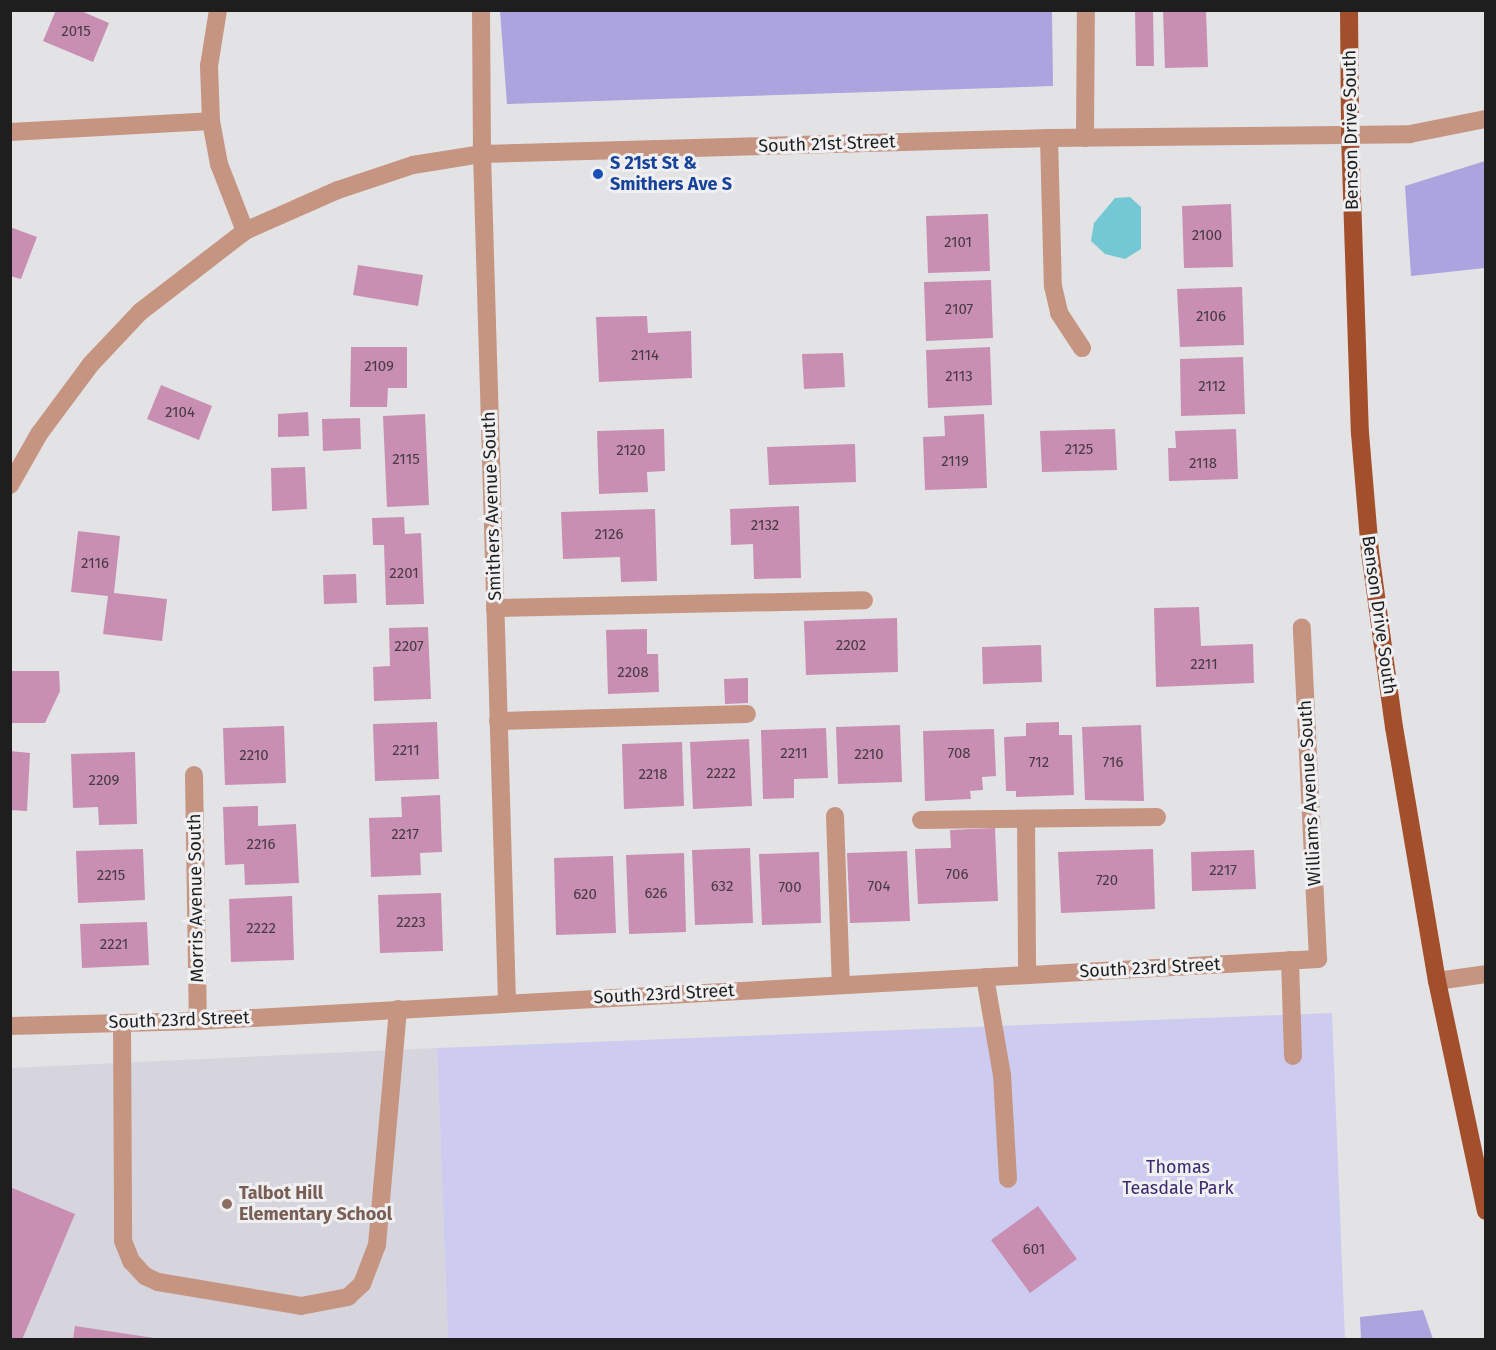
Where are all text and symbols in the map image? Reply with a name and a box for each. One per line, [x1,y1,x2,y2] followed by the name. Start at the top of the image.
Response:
[61,23,91,41] house number: 2015
[1339,50,1363,210] street label: Benson Drive South
[758,131,896,157] street label: South 21st Street
[610,153,732,195] place label: S 21st St & Smithers Ave S
[591,167,605,181] marker: S 21st St & Smithers Ave S
[1192,227,1222,245] house number: 2100
[944,234,972,252] house number: 2101
[945,301,973,319] house number: 2107
[1196,308,1226,326] house number: 2106
[631,347,659,365] house number: 2114
[364,358,394,376] house number: 2109
[945,368,973,386] house number: 2113
[1198,378,1226,396] house number: 2112
[165,404,195,422] house number: 2104
[478,411,506,601] street label: Smithers Avenue South
[1065,441,1093,459] house number: 2125
[616,442,646,460] house number: 2120
[392,451,420,469] house number: 2115
[941,453,969,471] house number: 2119
[1189,455,1217,473] house number: 2118
[751,517,779,535] house number: 2132
[595,526,623,544] house number: 2126
[1357,534,1401,696] street label: Benson Drive South
[81,555,109,573] house number: 2116
[389,565,419,583] house number: 2201
[836,637,866,655] house number: 2202
[394,638,424,656] house number: 2207
[1190,656,1218,674] house number: 2211
[617,664,649,682] house number: 2208
[1294,699,1326,887] street label: Williams Avenue South
[392,742,420,760] house number: 2211
[780,745,808,763] house number: 2211
[947,745,971,763] house number: 708
[854,746,884,764] house number: 2210
[239,747,269,765] house number: 2210
[1029,754,1049,772] house number: 712
[1103,754,1123,772] house number: 716
[706,765,736,783] house number: 2222
[638,766,668,784] house number: 2218
[89,772,119,790] house number: 2209
[184,813,208,983] street label: Morris Avenue South
[391,826,419,844] house number: 2217
[247,836,275,854] house number: 2216
[1209,862,1237,880] house number: 2217
[946,866,968,884] house number: 706
[97,867,125,885] house number: 2215
[1096,872,1118,890] house number: 720
[711,878,733,896] house number: 632
[868,878,890,896] house number: 704
[778,879,802,897] house number: 700
[644,885,668,903] house number: 626
[573,886,597,904] house number: 620
[396,914,426,932] house number: 2223
[246,920,276,938] house number: 2222
[100,936,128,954] house number: 2221
[1079,954,1221,982] street label: South 23rd Street
[593,980,735,1008] street label: South 23rd Street
[108,1007,250,1033] street label: South 23rd Street
[1122,1157,1234,1200] park label: Thomas Teasdale Park
[239,1183,392,1226] place label: Talbot Hill Elementary School
[220,1197,234,1211] marker: Talbot Hill Elementary School
[1023,1241,1045,1259] house number: 601

